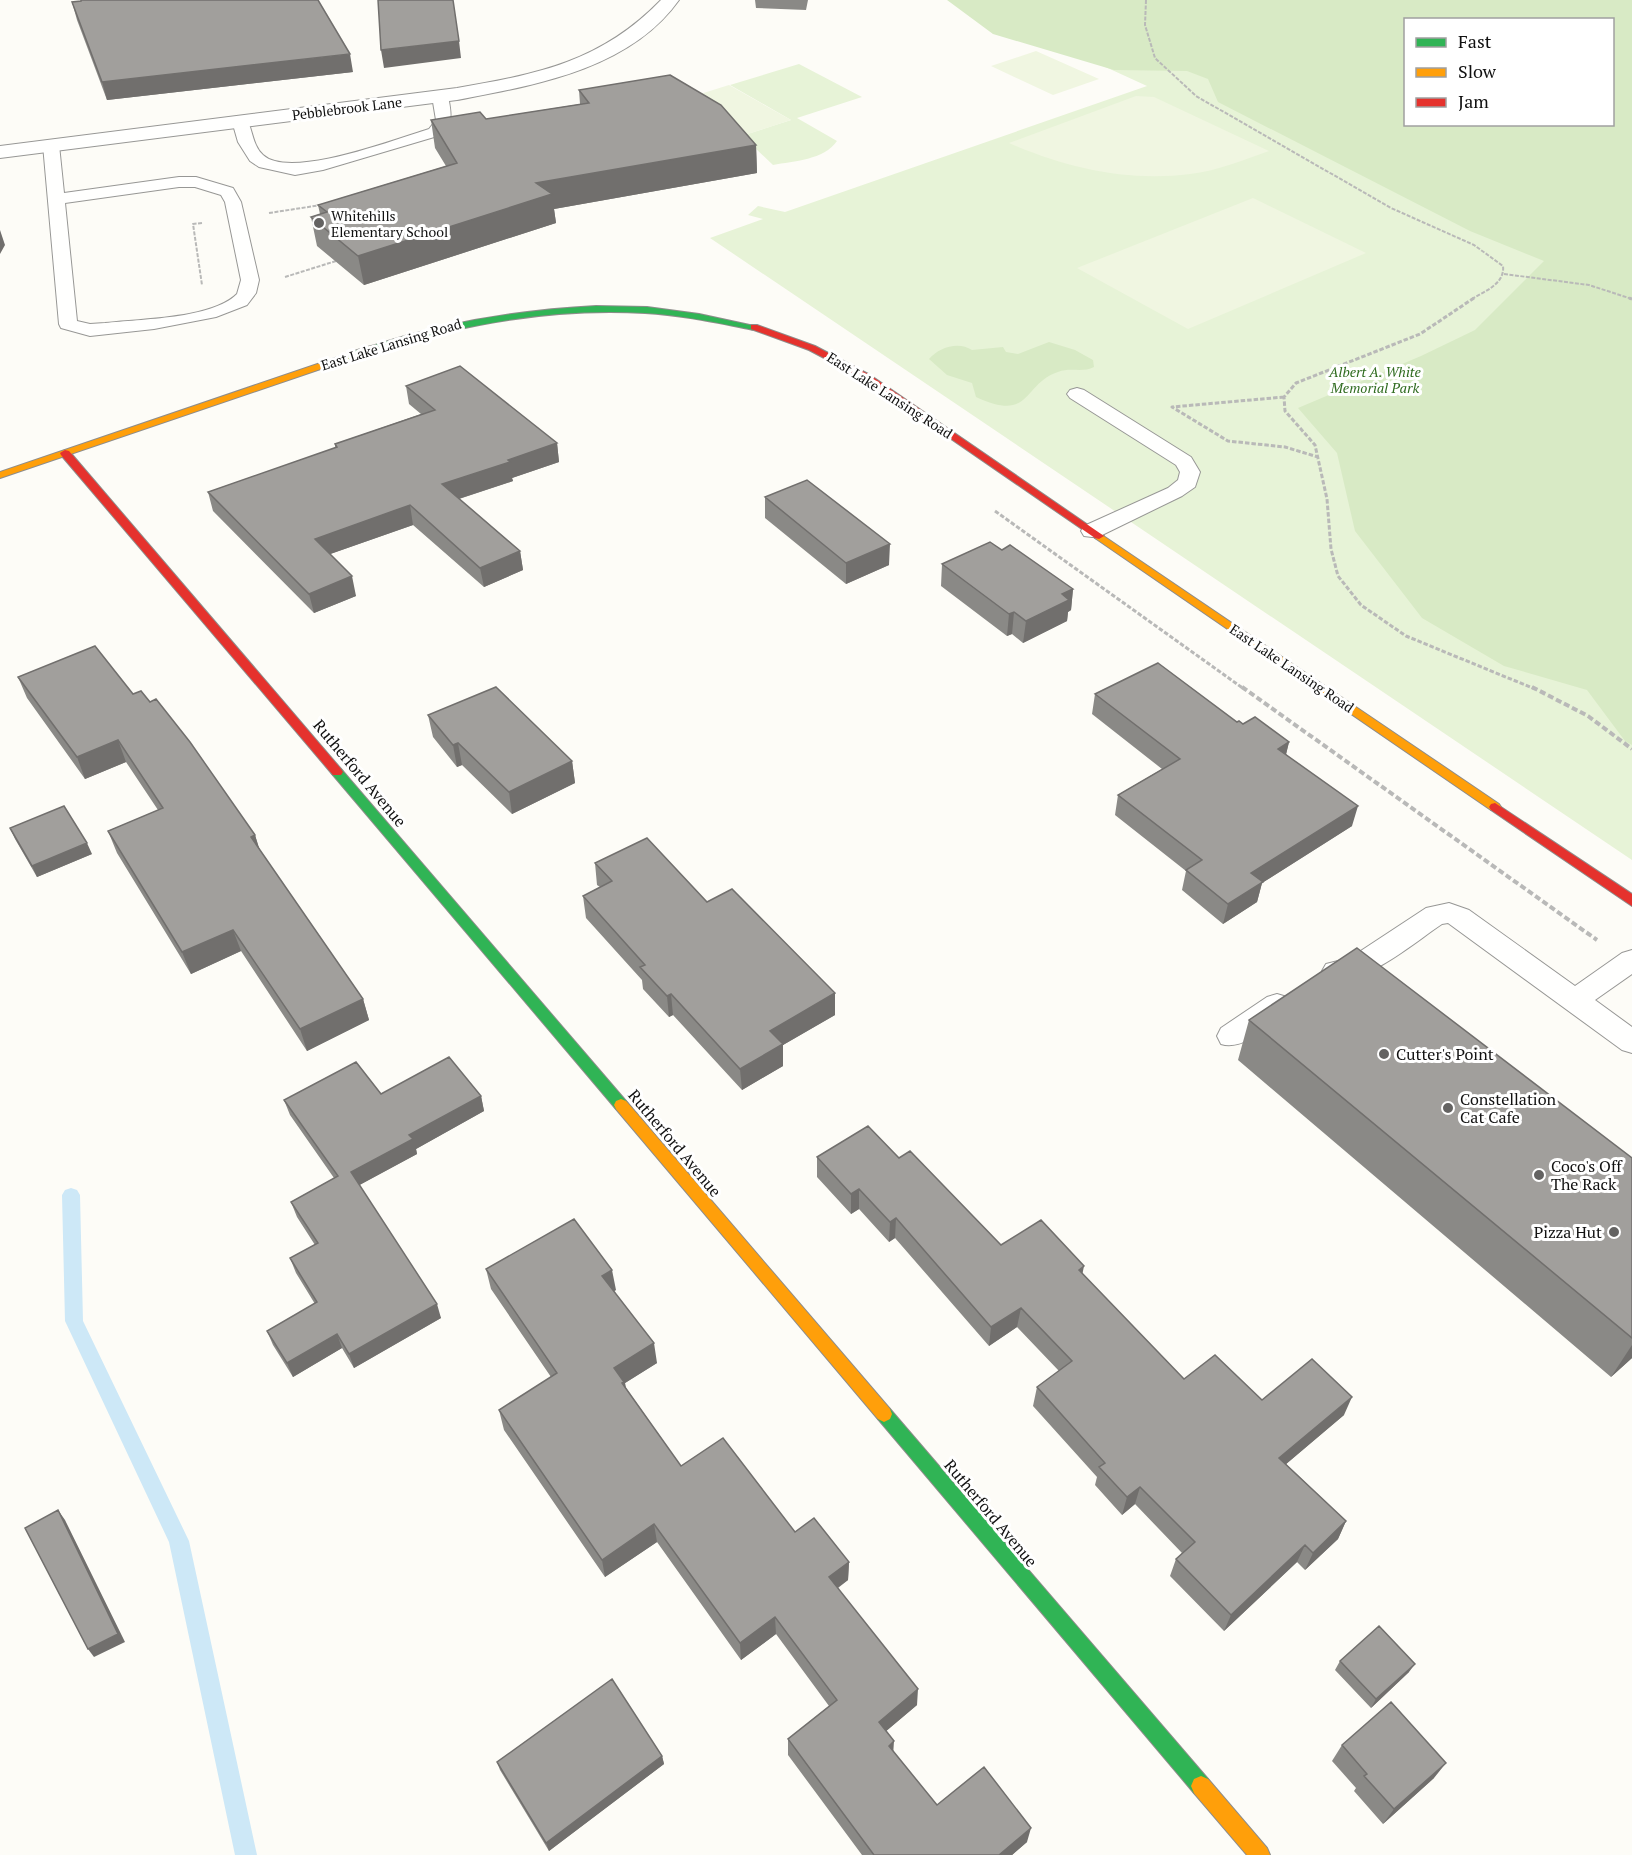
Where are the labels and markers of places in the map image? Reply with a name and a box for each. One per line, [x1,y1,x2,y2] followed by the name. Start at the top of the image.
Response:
[331,206,448,241] place label: Whitehills Elementary School
[312,216,326,230] marker: Whitehills Elementary School
[1396,1043,1494,1065] place label: Cutter's Point
[1377,1047,1391,1061] marker: Cutter's Point
[1460,1088,1556,1128] place label: Constellation Cat Cafe
[1441,1101,1455,1115] marker: Constellation Cat Cafe
[1551,1155,1623,1195] place label: Coco's Off The Rack
[1532,1168,1546,1182] marker: Coco's Off The Rack
[1534,1221,1602,1243] place label: Pizza Hut
[1607,1225,1621,1239] marker: Pizza Hut

